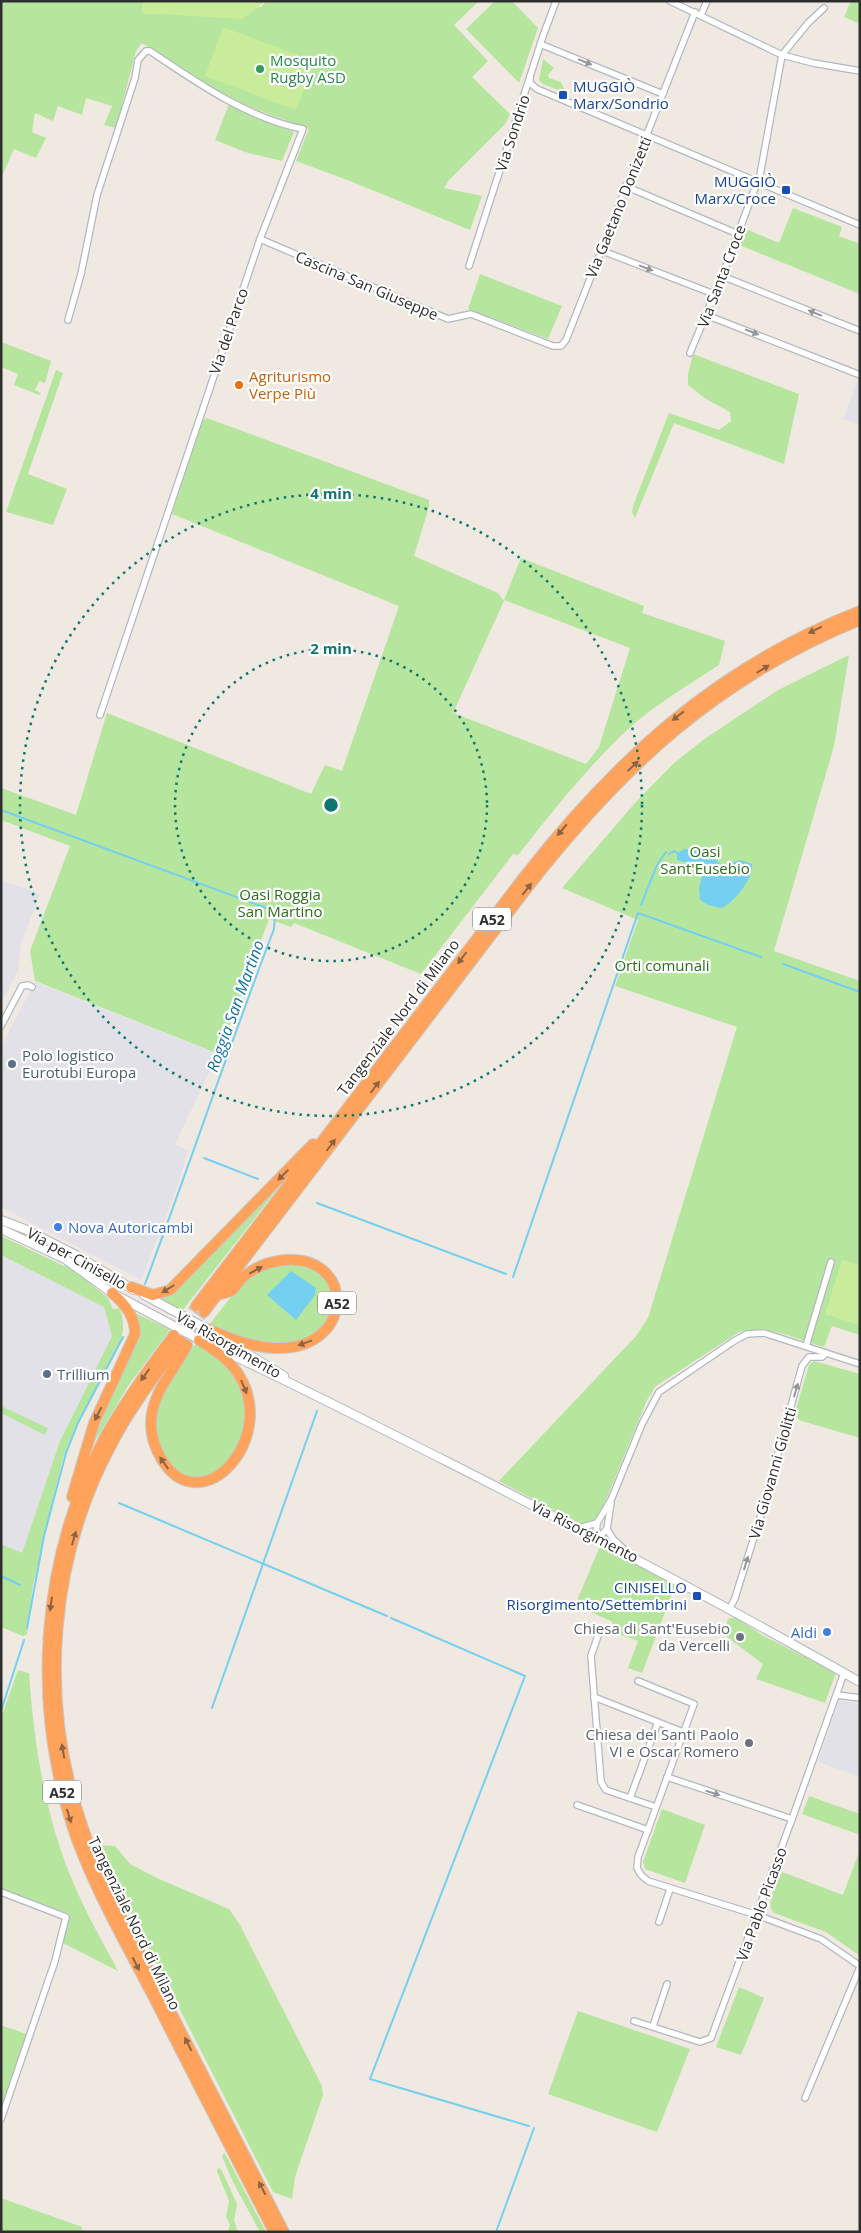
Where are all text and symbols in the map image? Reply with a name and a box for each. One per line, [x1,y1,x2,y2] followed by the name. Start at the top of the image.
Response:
[270,50,346,87] place label: Mosquito Rugby ASD
[578,59,592,67] one-way arrow
[254,63,266,75] marker: Mosquito Rugby ASD
[573,76,669,113] place label: MUGGIÒ Marx/Sondrio
[557,89,569,101] marker: MUGGIÒ Marx/Sondrio
[490,92,534,174] street label: Via Sondrio
[580,133,656,281] street label: Via Gaetano Donizetti
[694,171,776,208] place label: MUGGIÒ Marx/Croce
[780,184,792,196] marker: MUGGIÒ Marx/Croce
[692,222,750,330] street label: Via Santa Croce
[293,246,441,324] street label: Cascina San Giuseppe
[639,264,654,272] one-way arrow
[204,285,252,377] street label: Via del Parco
[807,309,822,316] one-way arrow
[745,329,759,337] one-way arrow
[249,366,331,403] place label: Agriturismo Verpe Più
[233,379,245,391] marker: Agriturismo Verpe Più
[310,483,352,503] text: 4 min
[808,626,822,634] one-way arrow
[310,638,352,658] text: 2 min
[756,664,769,673] one-way arrow
[671,711,684,722] one-way arrow
[627,760,639,772] one-way arrow
[322,796,340,814] centre of rings
[557,824,568,836] one-way arrow
[660,841,750,878] park label: Oasi Sant'Eusebio
[521,883,532,896] one-way arrow
[238,884,322,921] park label: Oasi Roggia San Martino
[473,908,511,931] road number: A52
[333,935,463,1099] street label: Tangenziale Nord di Milano
[201,937,269,1075] water label: Roggia San Martino
[457,951,467,965] one-way arrow
[614,955,710,975] park label: Orti comunali
[22,1045,136,1082] place label: Polo logistico Eurotubi Europa
[6,1058,18,1070] marker: Polo logistico Eurotubi Europa
[370,1080,380,1094] one-way arrow
[325,1139,336,1152] one-way arrow
[277,1169,289,1181] one-way arrow
[68,1217,193,1237] place label: Nova Autoricambi
[52,1221,64,1233] marker: Nova Autoricambi
[24,1222,130,1294] street label: Via per Cinisello
[250,1265,263,1274] one-way arrow
[161,1285,175,1294] one-way arrow
[318,1292,356,1315] road number: A52
[173,1306,285,1382] street label: Via Risorgimento
[298,1340,313,1347] one-way arrow
[57,1364,110,1384] place label: Trillium
[41,1368,53,1380] marker: Trillium
[140,1368,150,1382] one-way arrow
[241,1380,249,1394] one-way arrow
[792,1382,800,1397] one-way arrow
[744,1405,800,1541] street label: Via Giovanni Giolitti
[94,1406,102,1421] one-way arrow
[159,1456,169,1469] one-way arrow
[528,1495,642,1567] street label: Via Risorgimento
[71,1530,79,1545] one-way arrow
[743,1555,751,1570] one-way arrow
[507,1577,687,1614] place label: CINISELLO Risorgimento/Settembrini
[691,1590,703,1602] marker: CINISELLO Risorgimento/Settembrini
[47,1596,55,1612] one-way arrow
[573,1618,730,1655] place label: Chiesa di Sant'Eusebio da Vercelli
[791,1622,817,1642] place label: Aldi
[821,1626,833,1638] marker: Aldi
[734,1631,746,1643] marker: Chiesa di Sant'Eusebio da Vercelli
[585,1724,739,1761] place label: Chiesa dei Santi Paolo VI e Oscar Romero
[743,1737,755,1749] marker: Chiesa dei Santi Paolo VI e Oscar Romero
[58,1743,66,1759] one-way arrow
[43,1780,81,1804] road number: A52
[706,1790,721,1797] one-way arrow
[66,1809,74,1824] one-way arrow
[84,1833,186,2013] street label: Tangenziale Nord di Milano
[731,1844,791,1964] street label: Via Pablo Picasso
[132,1957,140,1971] one-way arrow
[184,2037,192,2051] one-way arrow
[258,2181,266,2196] one-way arrow

